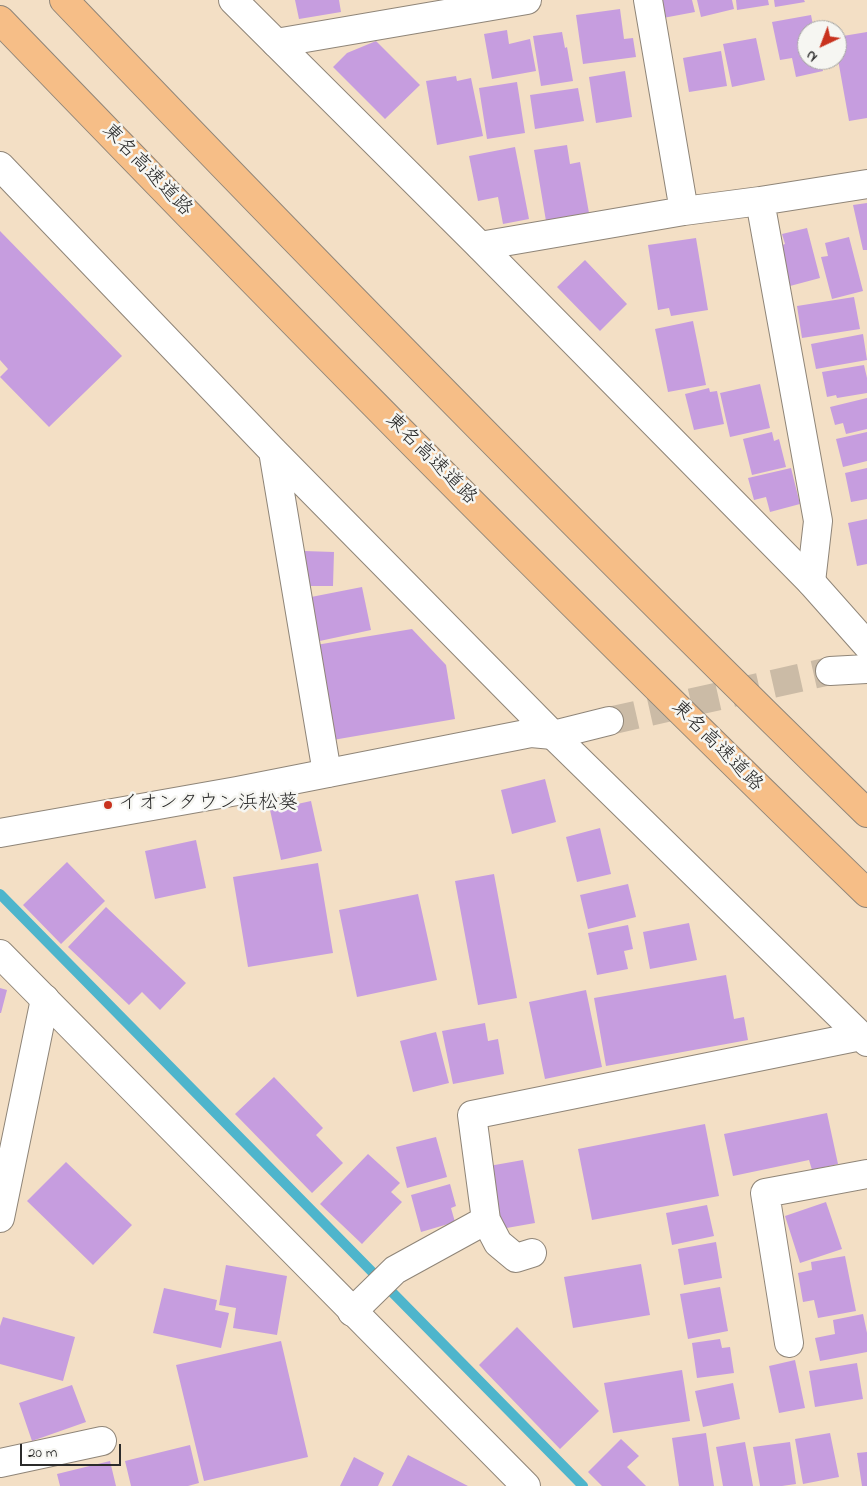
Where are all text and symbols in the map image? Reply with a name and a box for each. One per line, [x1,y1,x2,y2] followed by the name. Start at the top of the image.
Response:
[797,20,847,70] north arrow
[801,45,823,67] text: N
[96,120,196,222] street label: 東名高速道路
[379,409,481,511] street label: 東名高速道路
[665,696,767,798] street label: 東名高速道路
[118,793,298,817] place label: イオンタウン浜松葵
[102,799,114,811] marker: イオンタウン浜松葵
[22,1434,124,1466] scale bar
[28,1442,57,1464] text: 20 m

